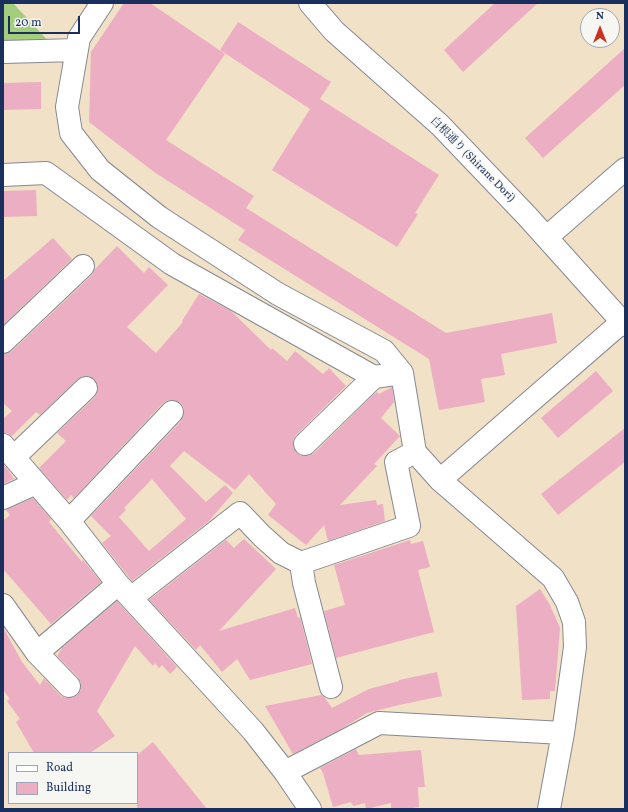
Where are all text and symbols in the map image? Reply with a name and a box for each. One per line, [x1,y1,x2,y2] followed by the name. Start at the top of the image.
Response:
[10,8,82,34] scale bar
[580,8,620,48] north arrow
[596,9,604,24] text: N
[15,15,42,31] text: 20 m
[427,115,517,205] street label: 白根通り (Shirane Dori)
[8,752,138,804] legend
[46,760,73,776] text: Road
[46,780,91,796] text: Building

